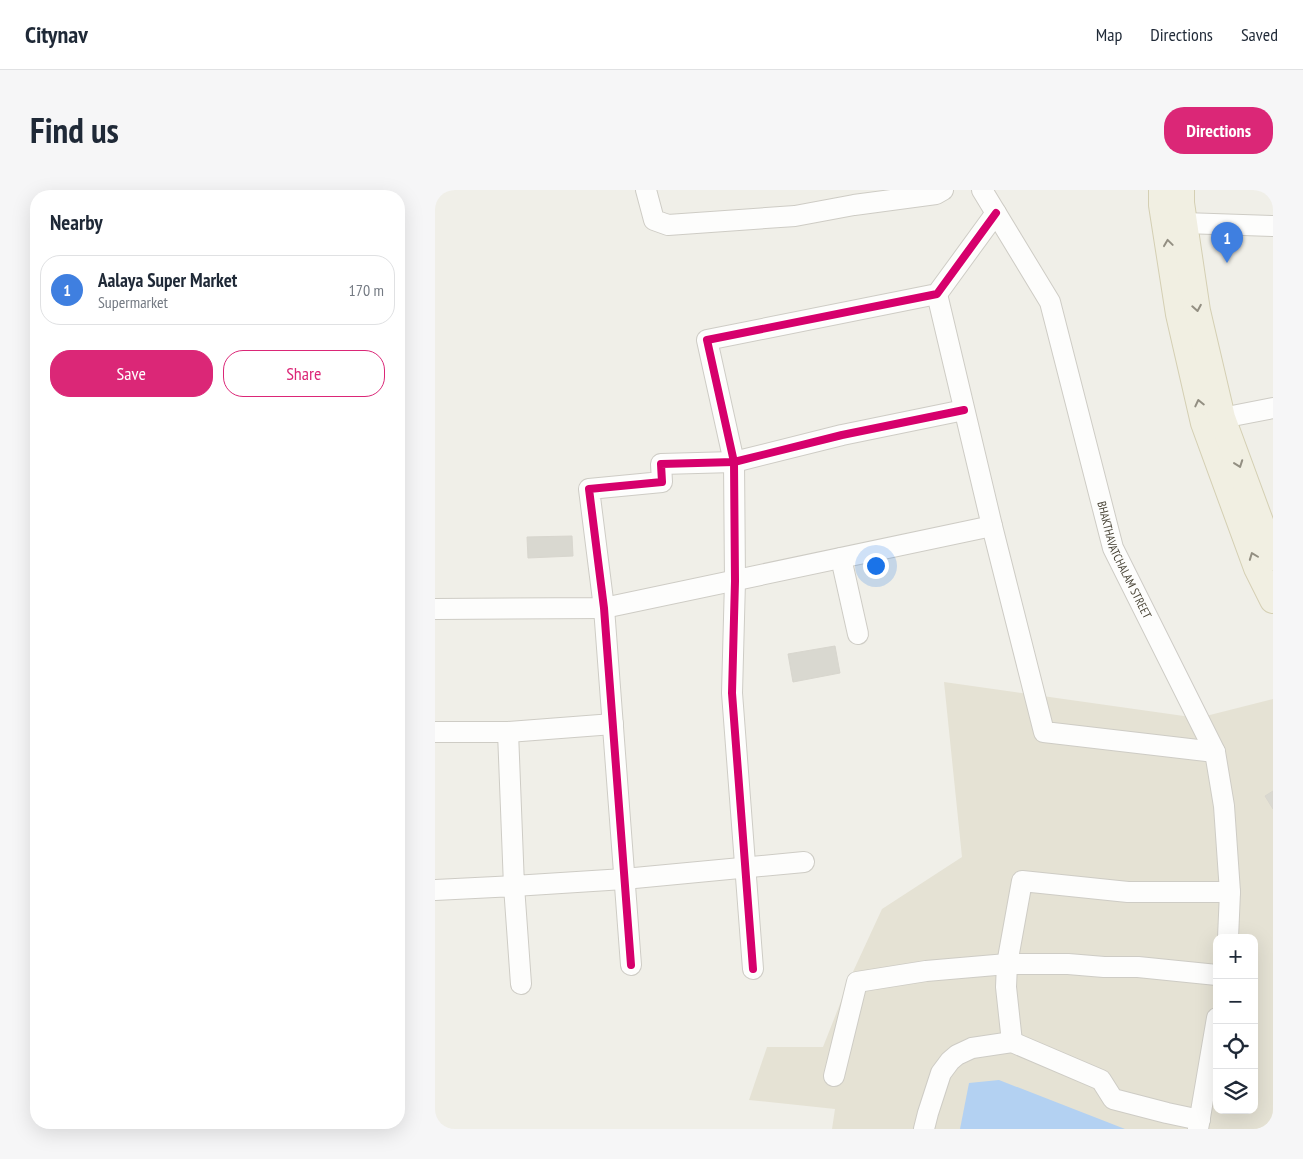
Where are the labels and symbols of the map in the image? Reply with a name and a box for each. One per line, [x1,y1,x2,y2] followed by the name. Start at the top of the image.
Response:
[1211,222,1243,263] pin: 1
[1164,239,1174,248] one-way arrow
[1191,303,1201,312] one-way arrow
[1194,398,1205,407] one-way arrow
[1233,460,1243,468] one-way arrow
[1094,500,1155,621] street label: BHAKTHAVATCHALAM STREET
[1249,552,1259,561] one-way arrow
[863,553,889,579] your location

